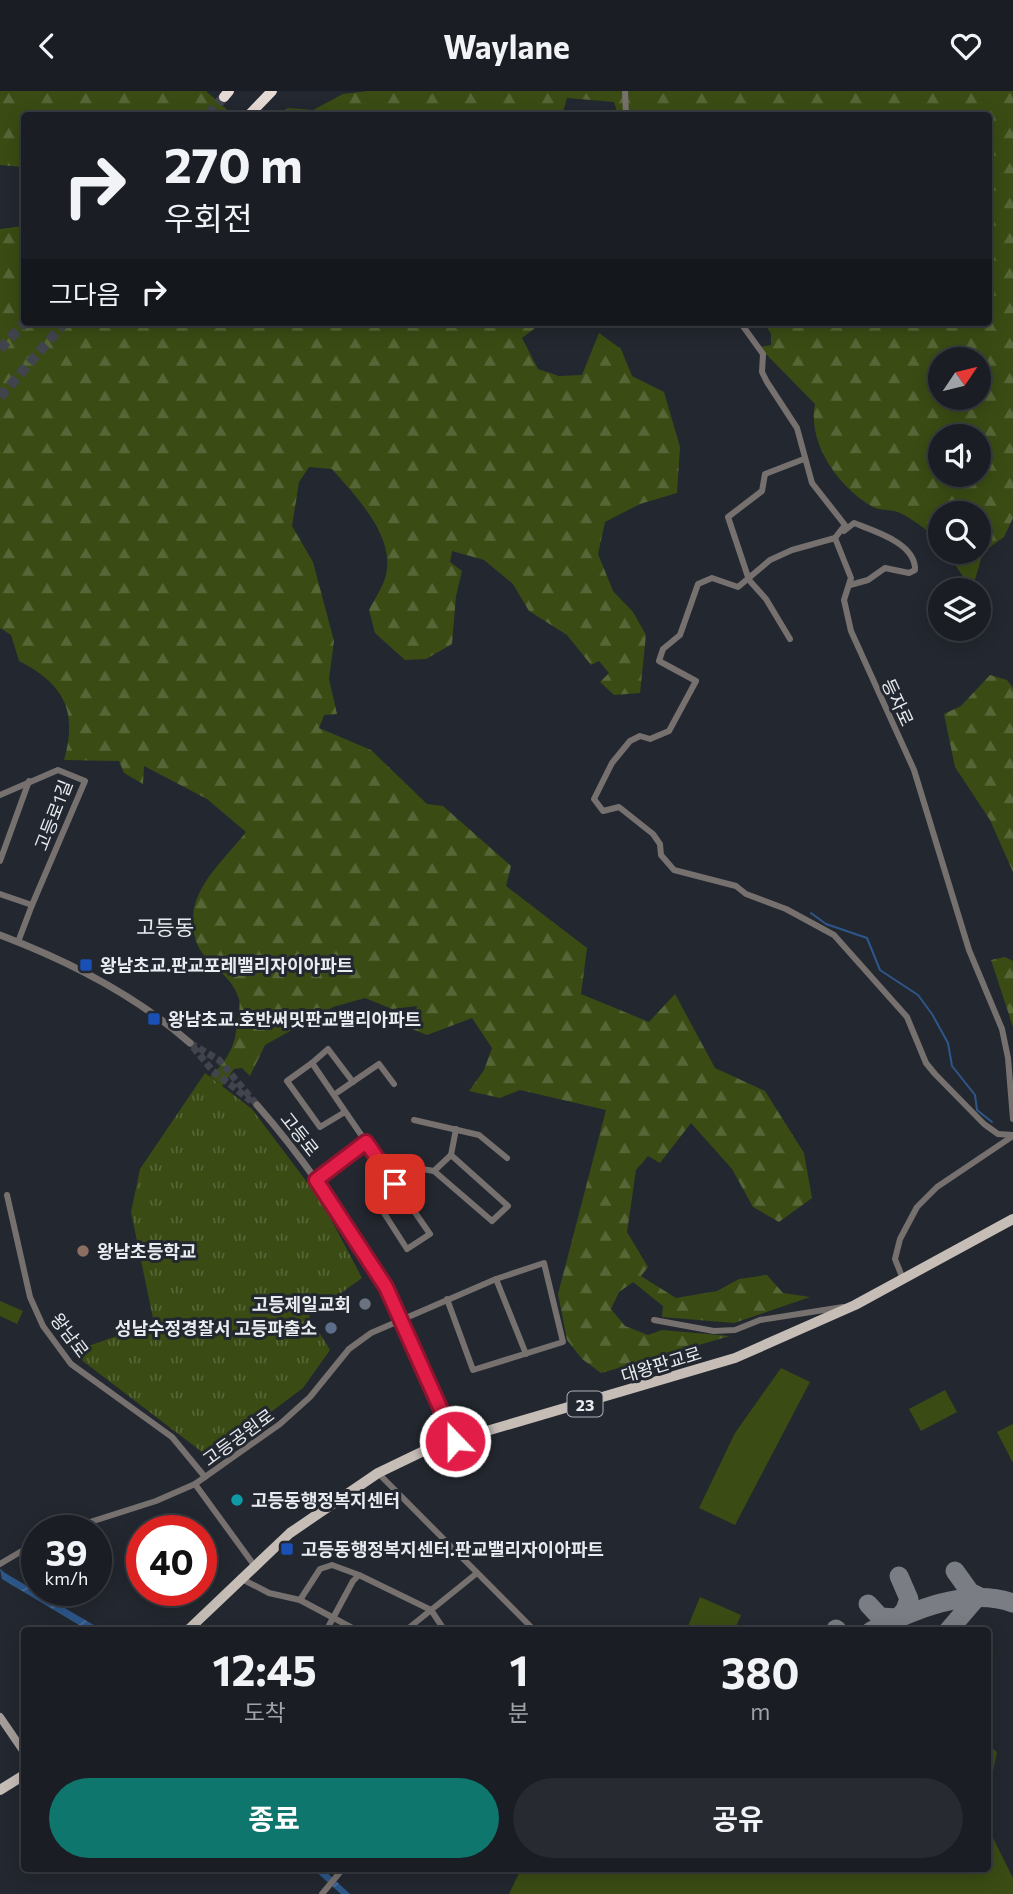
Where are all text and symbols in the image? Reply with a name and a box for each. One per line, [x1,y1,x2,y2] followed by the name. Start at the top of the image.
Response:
[443,26,570,66] text: Waylane
[28,27,66,65] icon: back
[947,27,985,65] icon: heart
[164,133,303,193] text: 270 m
[49,140,140,231] icon: right
[164,197,252,237] text: 우회전
[135,273,173,311] icon: right
[49,278,121,309] text: 그다음
[928,347,990,409] north arrow
[928,347,991,641] map controls
[928,424,991,487] button: sound
[928,501,991,564] button: search
[928,578,991,641] button: layers
[878,675,918,729] street label: 등자로
[29,777,77,853] street label: 고등로1길
[136,914,194,939] district label: 고등동
[100,954,353,976] place label: 왕남초교.판교포레밸리자이아파트
[78,957,94,973] marker: 왕남초교.판교포레밸리자이아파트
[168,1008,421,1030] place label: 왕남초교.호반써밋판교밸리아파트
[146,1011,162,1027] marker: 왕남초교.호반써밋판교밸리아파트
[276,1108,324,1160] street label: 고등로
[365,1154,425,1214] pin
[376,1165,414,1203] icon: arrive
[97,1240,196,1262] place label: 왕남초등학교
[75,1243,91,1259] marker: 왕남초등학교
[252,1293,351,1315] place label: 고등제일교회
[357,1296,373,1312] marker: 고등제일교회
[46,1309,94,1361] street label: 왕남로
[115,1317,317,1339] place label: 성남수정경찰서 고등파출소
[323,1320,339,1336] marker: 성남수정경찰서 고등파출소
[618,1341,704,1387] street label: 대왕판교로
[568,1392,602,1417] road number: 23
[198,1404,278,1470] street label: 고등공원로
[418,1404,492,1478] position arrow
[251,1489,400,1511] place label: 고등동행정복지센터
[229,1492,245,1508] marker: 고등동행정복지센터
[126,1515,217,1606] speed limit sign: 40
[46,1530,87,1573] text: 39
[301,1538,604,1560] place label: 고등동행정복지센터.판교밸리자이아파트
[279,1541,295,1557] marker: 고등동행정복지센터.판교밸리자이아파트
[45,1567,88,1589] text: km/h
[213,1643,317,1695] text: 12:45
[509,1643,528,1695] text: 1
[721,1646,799,1698] text: 380
[750,1697,770,1725] text: m
[244,1698,286,1726] text: 도착
[508,1698,530,1726] text: 분
[49,1778,499,1858] button: 종료
[513,1778,963,1858] button: 공유

